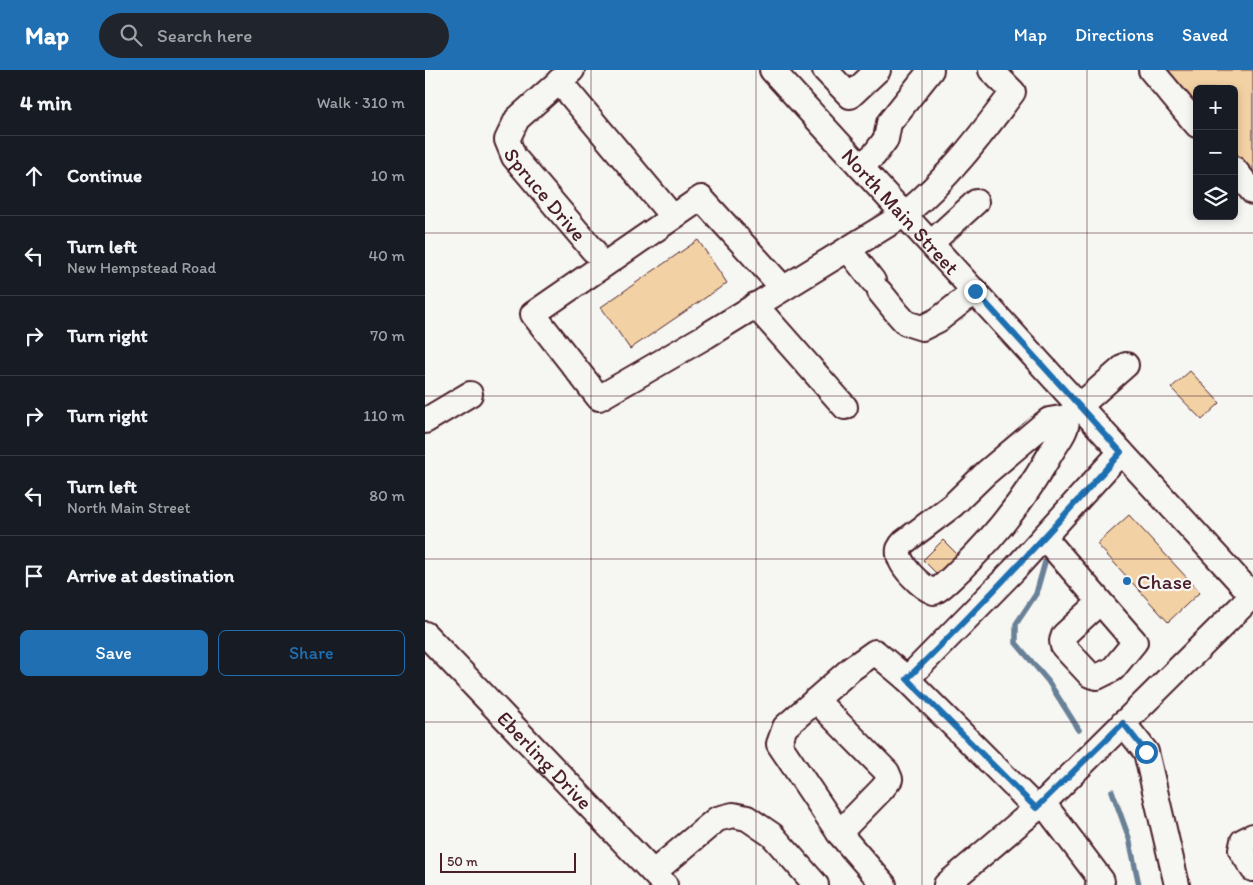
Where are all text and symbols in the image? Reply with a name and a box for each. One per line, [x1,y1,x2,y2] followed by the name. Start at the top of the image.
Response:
[99,13,449,58] search box
[25,21,69,50] text: Map
[117,21,145,49] icon: search
[157,24,252,47] text: Search here
[1014,24,1047,46] text: Map
[1075,24,1154,46] text: Directions
[1182,24,1228,46] text: Saved
[1193,85,1238,220] map controls
[1193,85,1238,130] button: +
[20,90,72,115] text: 4 min
[317,93,405,112] text: Walk · 310 m
[1193,130,1238,175] button: −
[837,143,965,279] street label: North Main Street
[499,144,592,246] street label: Spruce Drive
[20,162,48,190] icon: ahead
[67,164,142,187] text: Continue
[371,166,405,185] text: 10 m
[1193,175,1238,220] button: layers
[67,235,137,258] text: Turn left
[20,242,48,270] icon: left
[368,246,405,265] text: 40 m
[67,258,216,277] text: New Hempstead Road
[964,280,987,303] route end
[20,322,48,350] icon: right
[67,324,148,347] text: Turn right
[370,326,405,345] text: 70 m
[20,402,48,430] icon: right
[67,404,148,427] text: Turn right
[363,406,405,425] text: 110 m
[67,475,137,498] text: Turn left
[20,482,48,510] icon: left
[369,486,405,505] text: 80 m
[67,498,191,517] text: North Main Street
[20,562,48,590] icon: arrive
[67,564,234,587] text: Arrive at destination
[1137,569,1192,594] place label: Chase
[1121,575,1133,587] marker: Chase
[20,630,208,676] button: Save
[218,630,405,676] button: Share
[493,705,598,814] street label: Eberling Drive
[1135,741,1158,764] route start
[440,850,576,873] scale bar
[447,853,478,870] text: 50 m

